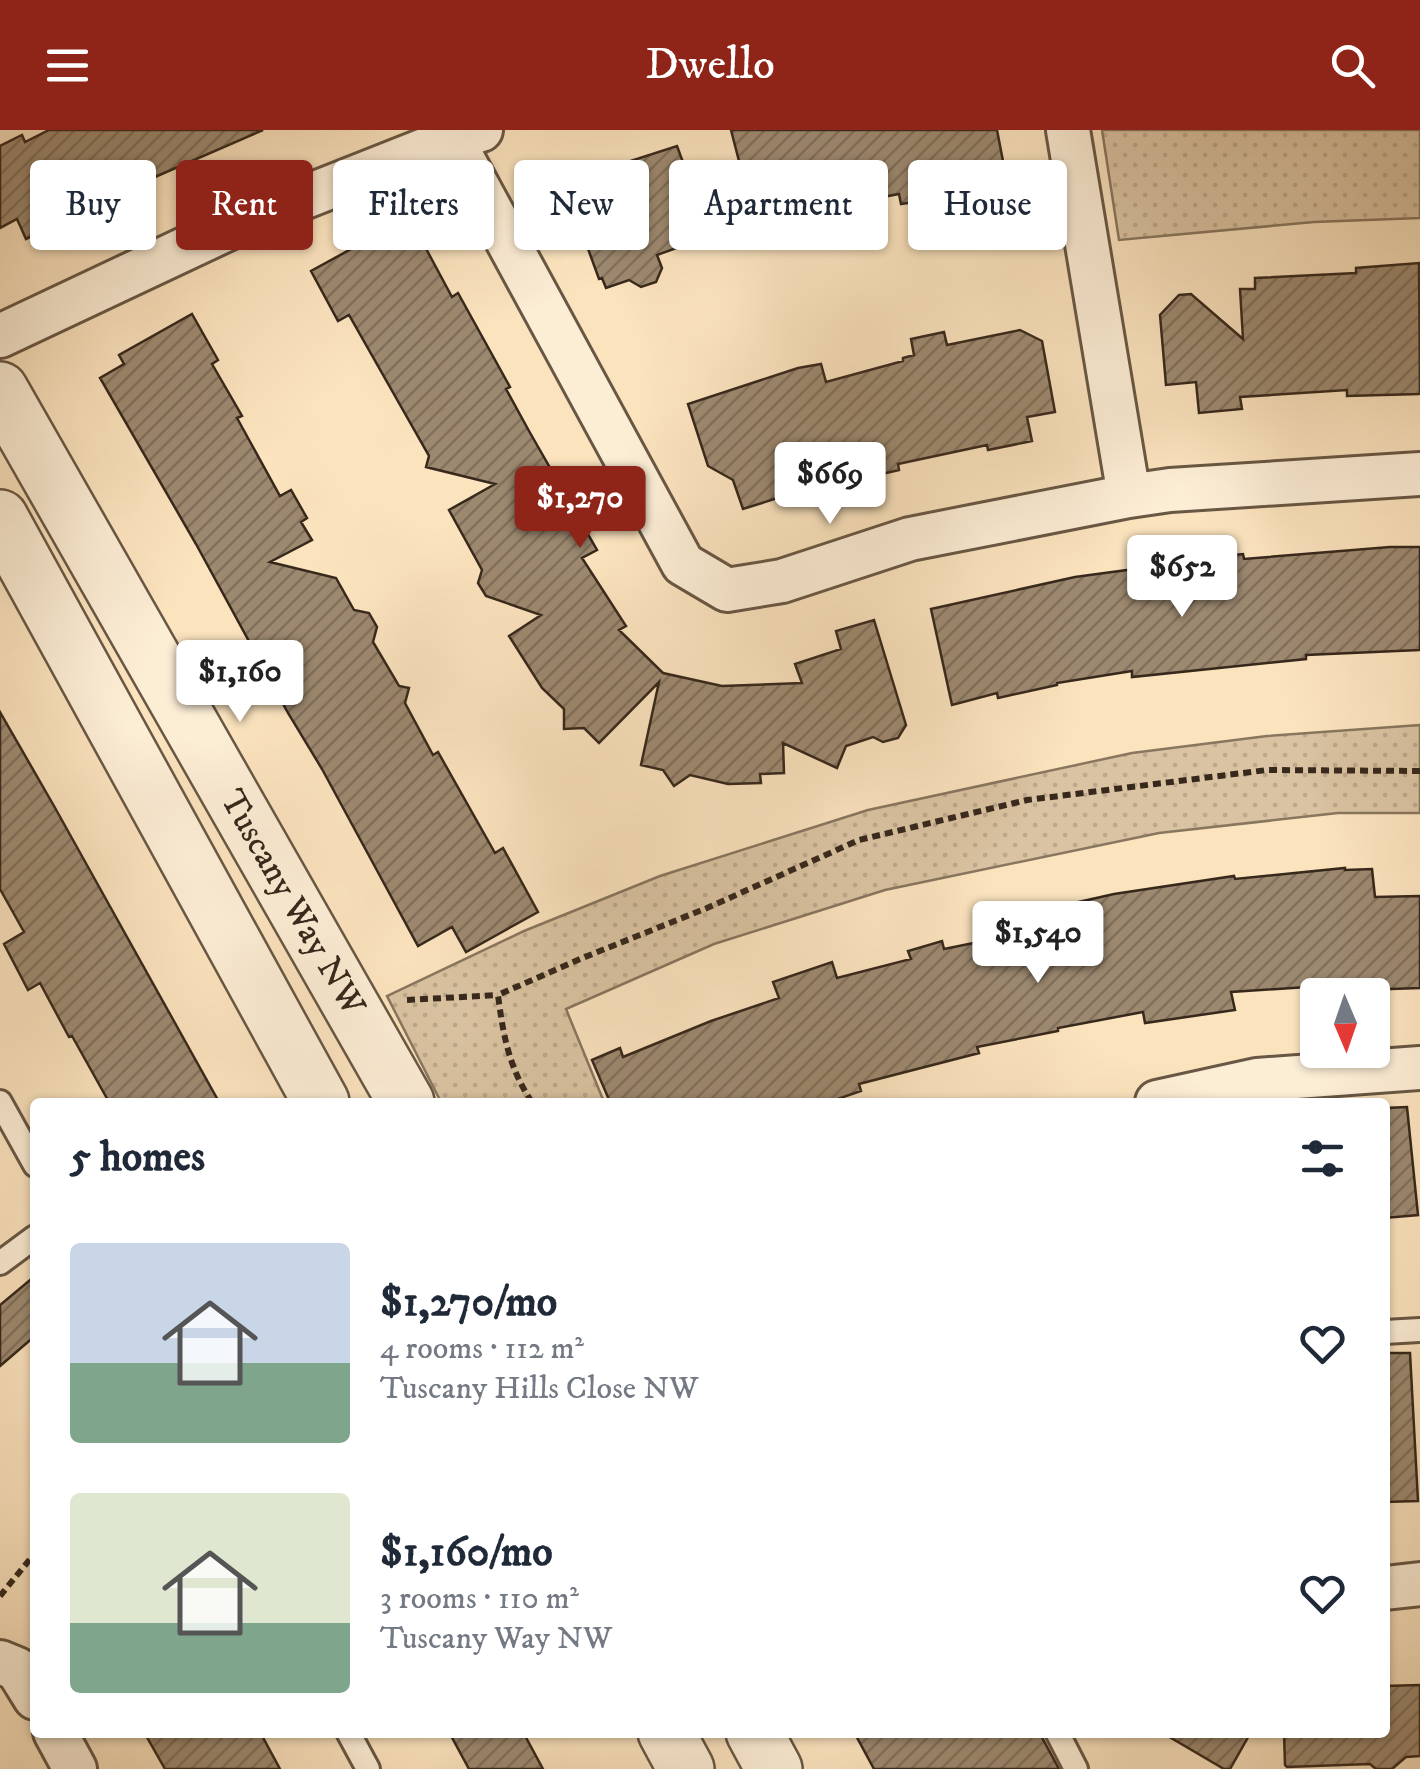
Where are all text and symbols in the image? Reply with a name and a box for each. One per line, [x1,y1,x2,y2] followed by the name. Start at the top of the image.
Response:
[645,37,775,93] text: Dwello
[40,38,95,93] icon: menu
[1325,38,1380,93] icon: search
[30,160,156,250] chip: Buy
[176,160,313,250] chip: Rent
[333,160,494,250] chip: Filters
[514,160,649,250] chip: New
[669,160,888,250] chip: Apartment
[908,160,1067,250] chip: House
[771,442,889,527] pin: $669
[797,454,863,494] text: $669
[499,466,661,551] pin: $1,270
[537,478,623,518] text: $1,270
[1123,535,1241,620] pin: $652
[1149,547,1215,587] text: $652
[159,640,321,725] pin: $1,160
[198,652,282,692] text: $1,160
[209,782,375,1025] street label: Tuscany Way NW
[957,901,1119,986] pin: $1,540
[994,913,1082,953] text: $1,540
[1300,978,1390,1068] north arrow
[1300,978,1390,1068] map controls
[1295,1131,1350,1186] icon: filters
[70,1132,205,1184] text: 5 homes
[380,1277,557,1329] text: $1,270/mo
[150,1283,270,1403] icon: home
[1295,1316,1350,1371] icon: heart
[380,1329,584,1369] text: 4 rooms · 112 m²
[380,1369,699,1409] text: Tuscany Hills Close NW
[380,1527,553,1579] text: $1,160/mo
[150,1533,270,1653] icon: home
[1295,1566,1350,1621] icon: heart
[380,1579,579,1619] text: 3 rooms · 110 m²
[380,1619,612,1659] text: Tuscany Way NW

